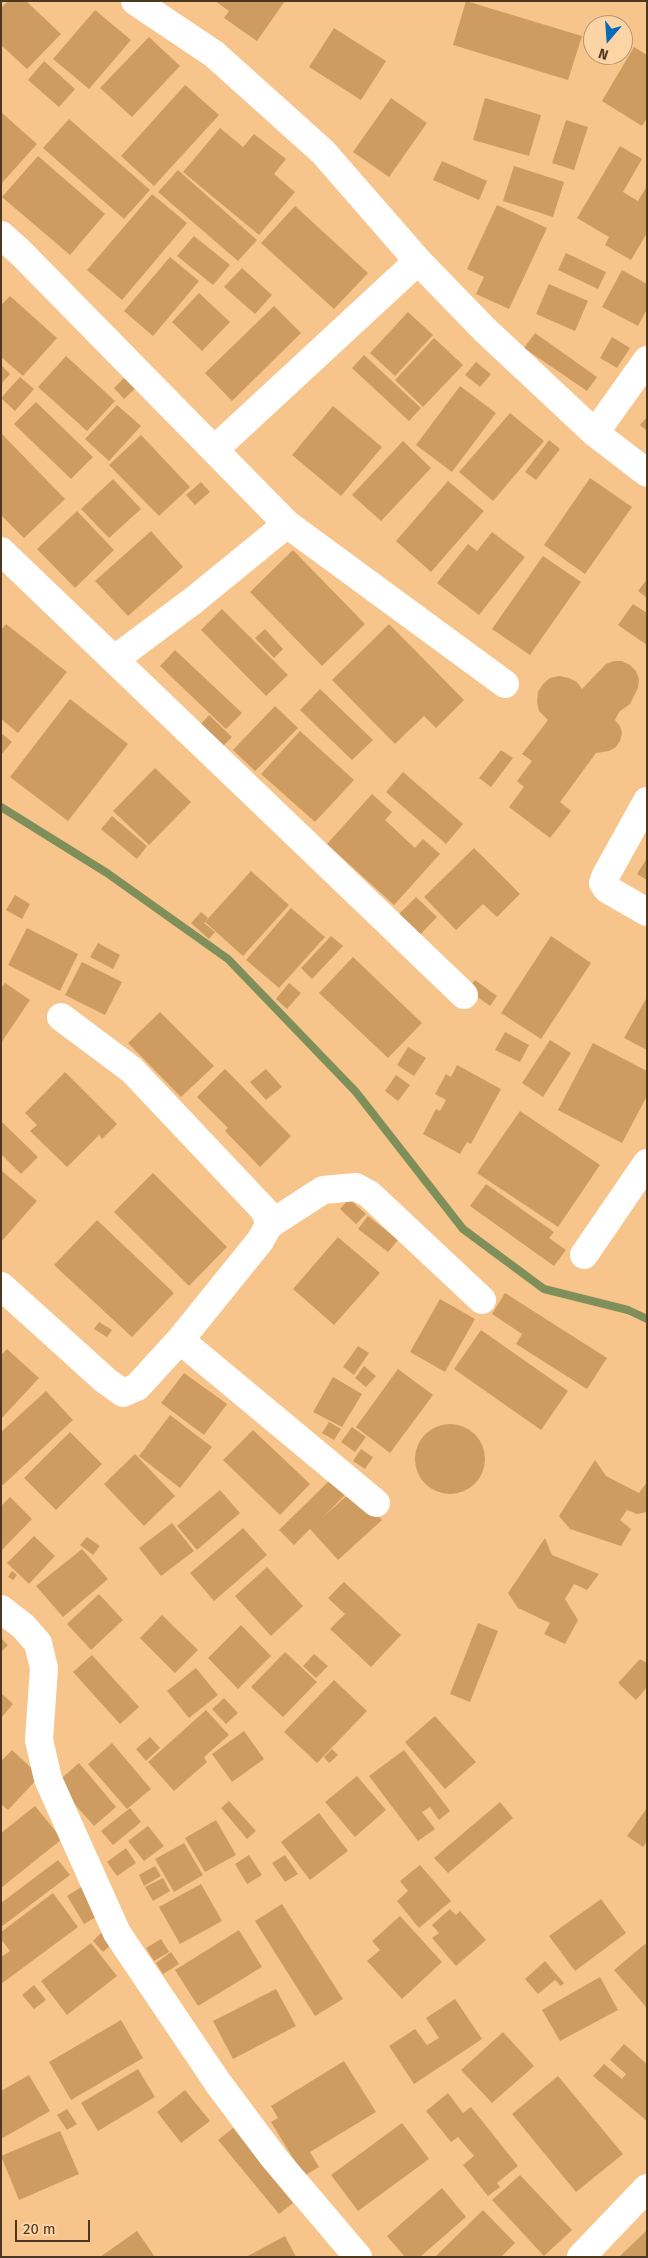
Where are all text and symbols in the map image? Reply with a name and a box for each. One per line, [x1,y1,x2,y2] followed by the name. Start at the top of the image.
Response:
[583,15,633,65] north arrow
[596,44,611,63] text: N
[18,2210,92,2242] scale bar
[23,2220,56,2238] text: 20 m

